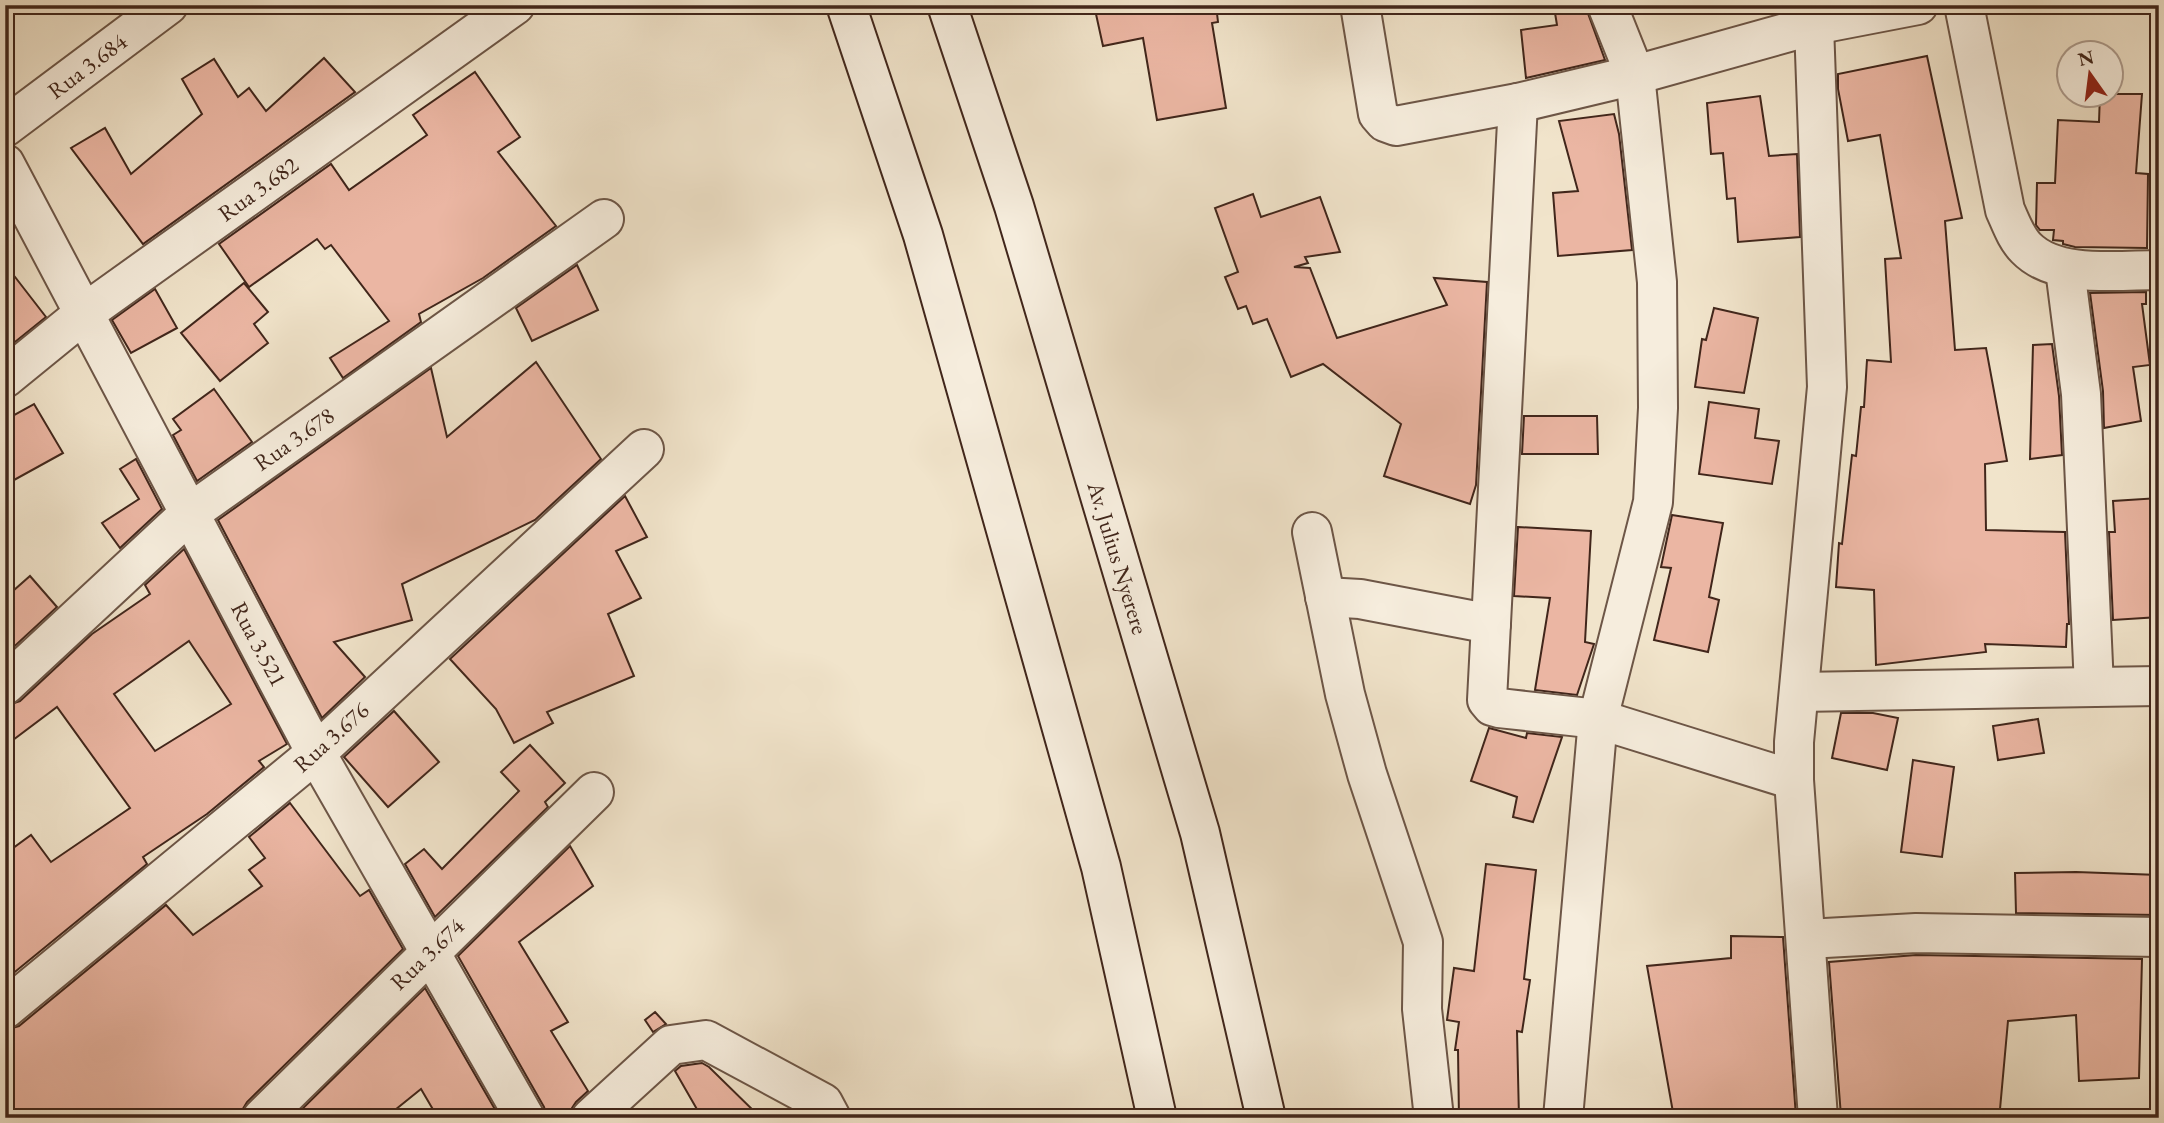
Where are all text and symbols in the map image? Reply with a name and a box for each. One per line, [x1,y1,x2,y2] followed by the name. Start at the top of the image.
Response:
[41,26,133,106] street label: Rua 3.684
[2056,38,2126,108] north arrow
[2076,44,2097,72] text: N
[212,150,304,228] street label: Rua 3.682
[248,400,340,478] street label: Rua 3.678
[1080,477,1155,638] street label: Av. Julius Nyerere
[224,596,294,692] street label: Rua 3.521
[287,695,375,779] street label: Rua 3.676
[384,911,471,997] street label: Rua 3.674

